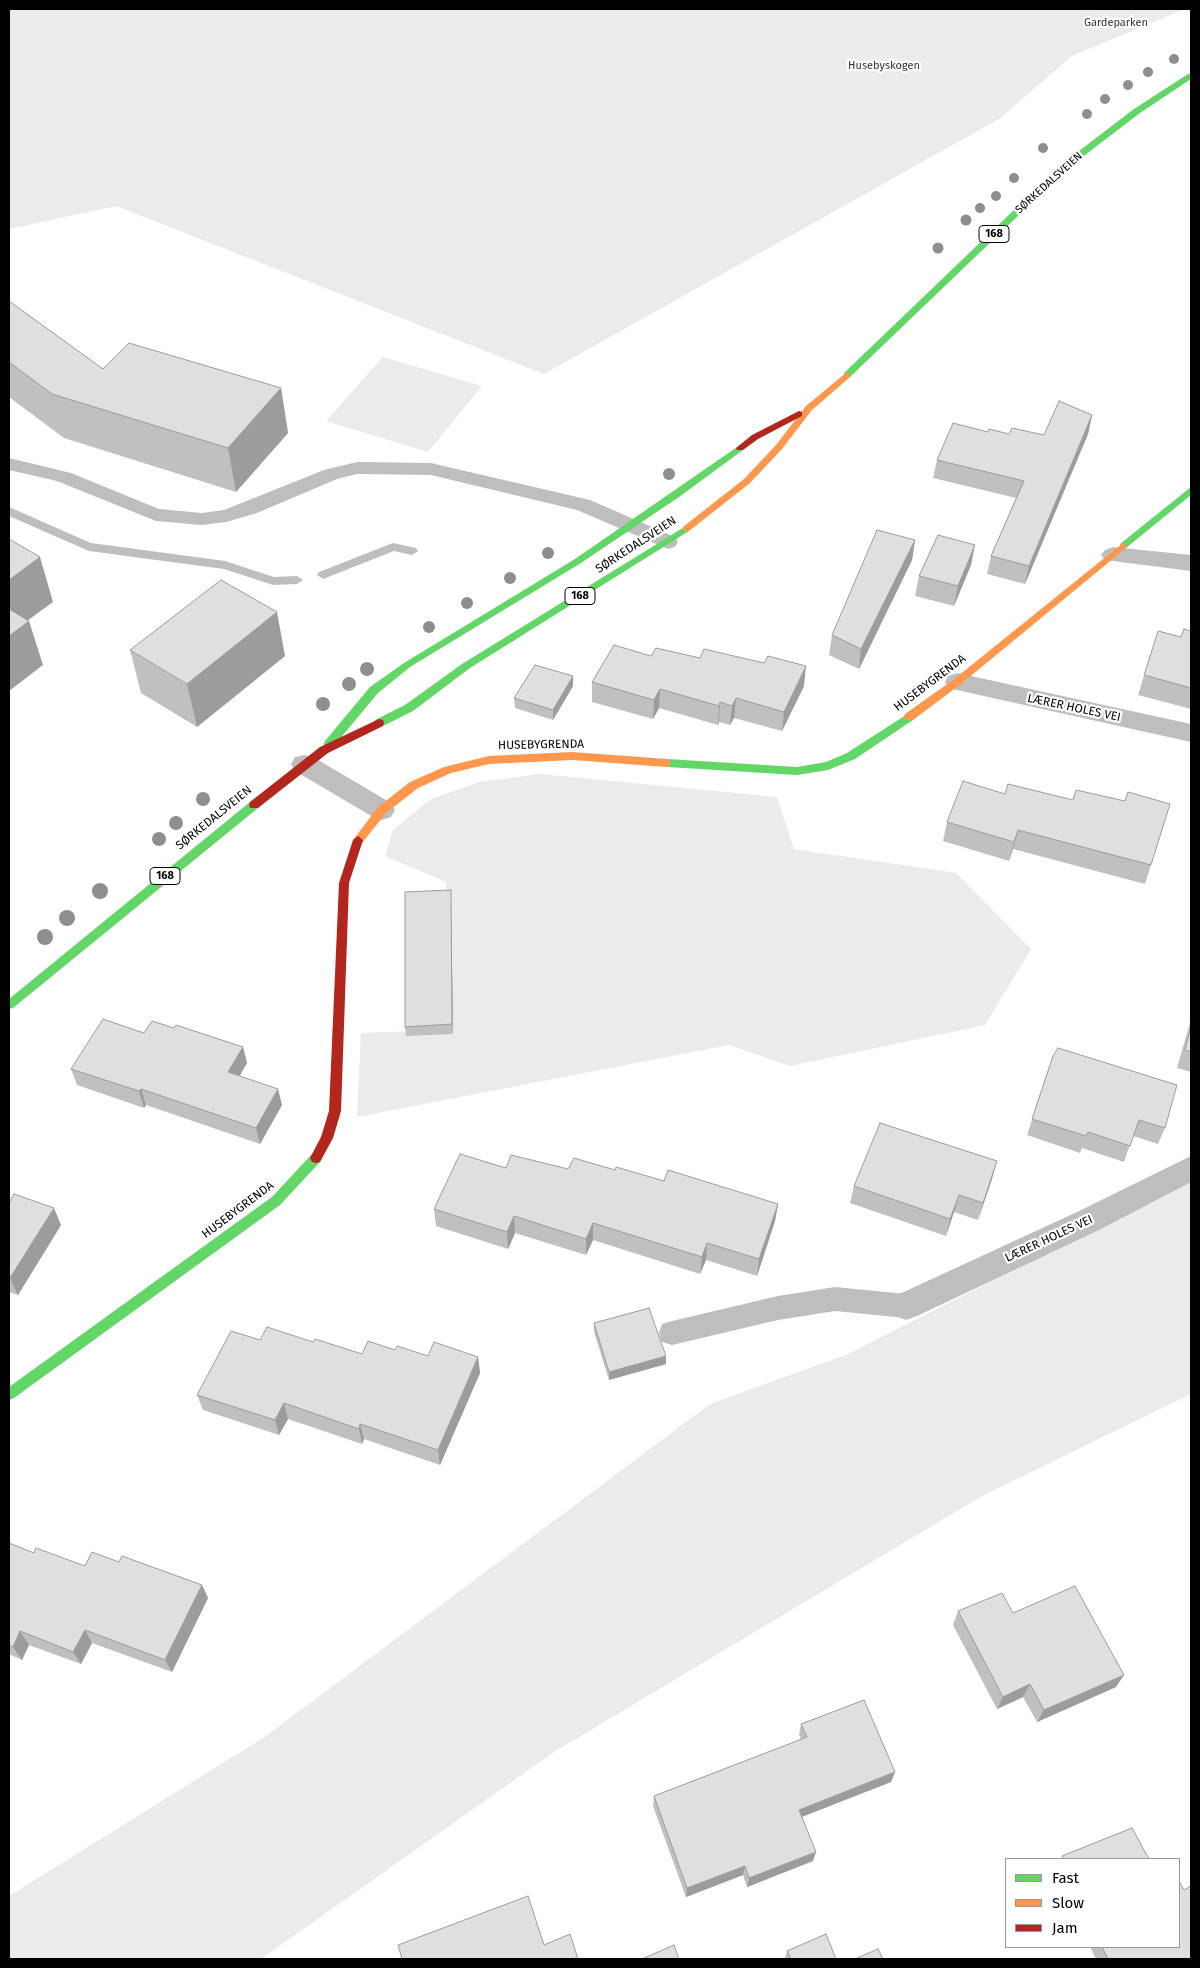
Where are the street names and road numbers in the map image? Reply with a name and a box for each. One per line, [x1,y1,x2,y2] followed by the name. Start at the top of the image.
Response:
[1013,149,1085,217] street label: SØRKEDALSVEIEN
[979,225,1009,242] road number: 168
[593,514,679,576] street label: SØRKEDALSVEIEN
[565,588,595,604] road number: 168
[891,651,969,715] street label: HUSEBYGRENDA
[1026,691,1122,725] street label: LÆRER HOLES VEI
[498,737,584,753] street label: HUSEBYGRENDA
[173,783,255,853] street label: SØRKEDALSVEIEN
[150,868,180,884] road number: 168
[199,1178,277,1242] street label: HUSEBYGRENDA
[1003,1212,1095,1266] street label: LÆRER HOLES VEI

